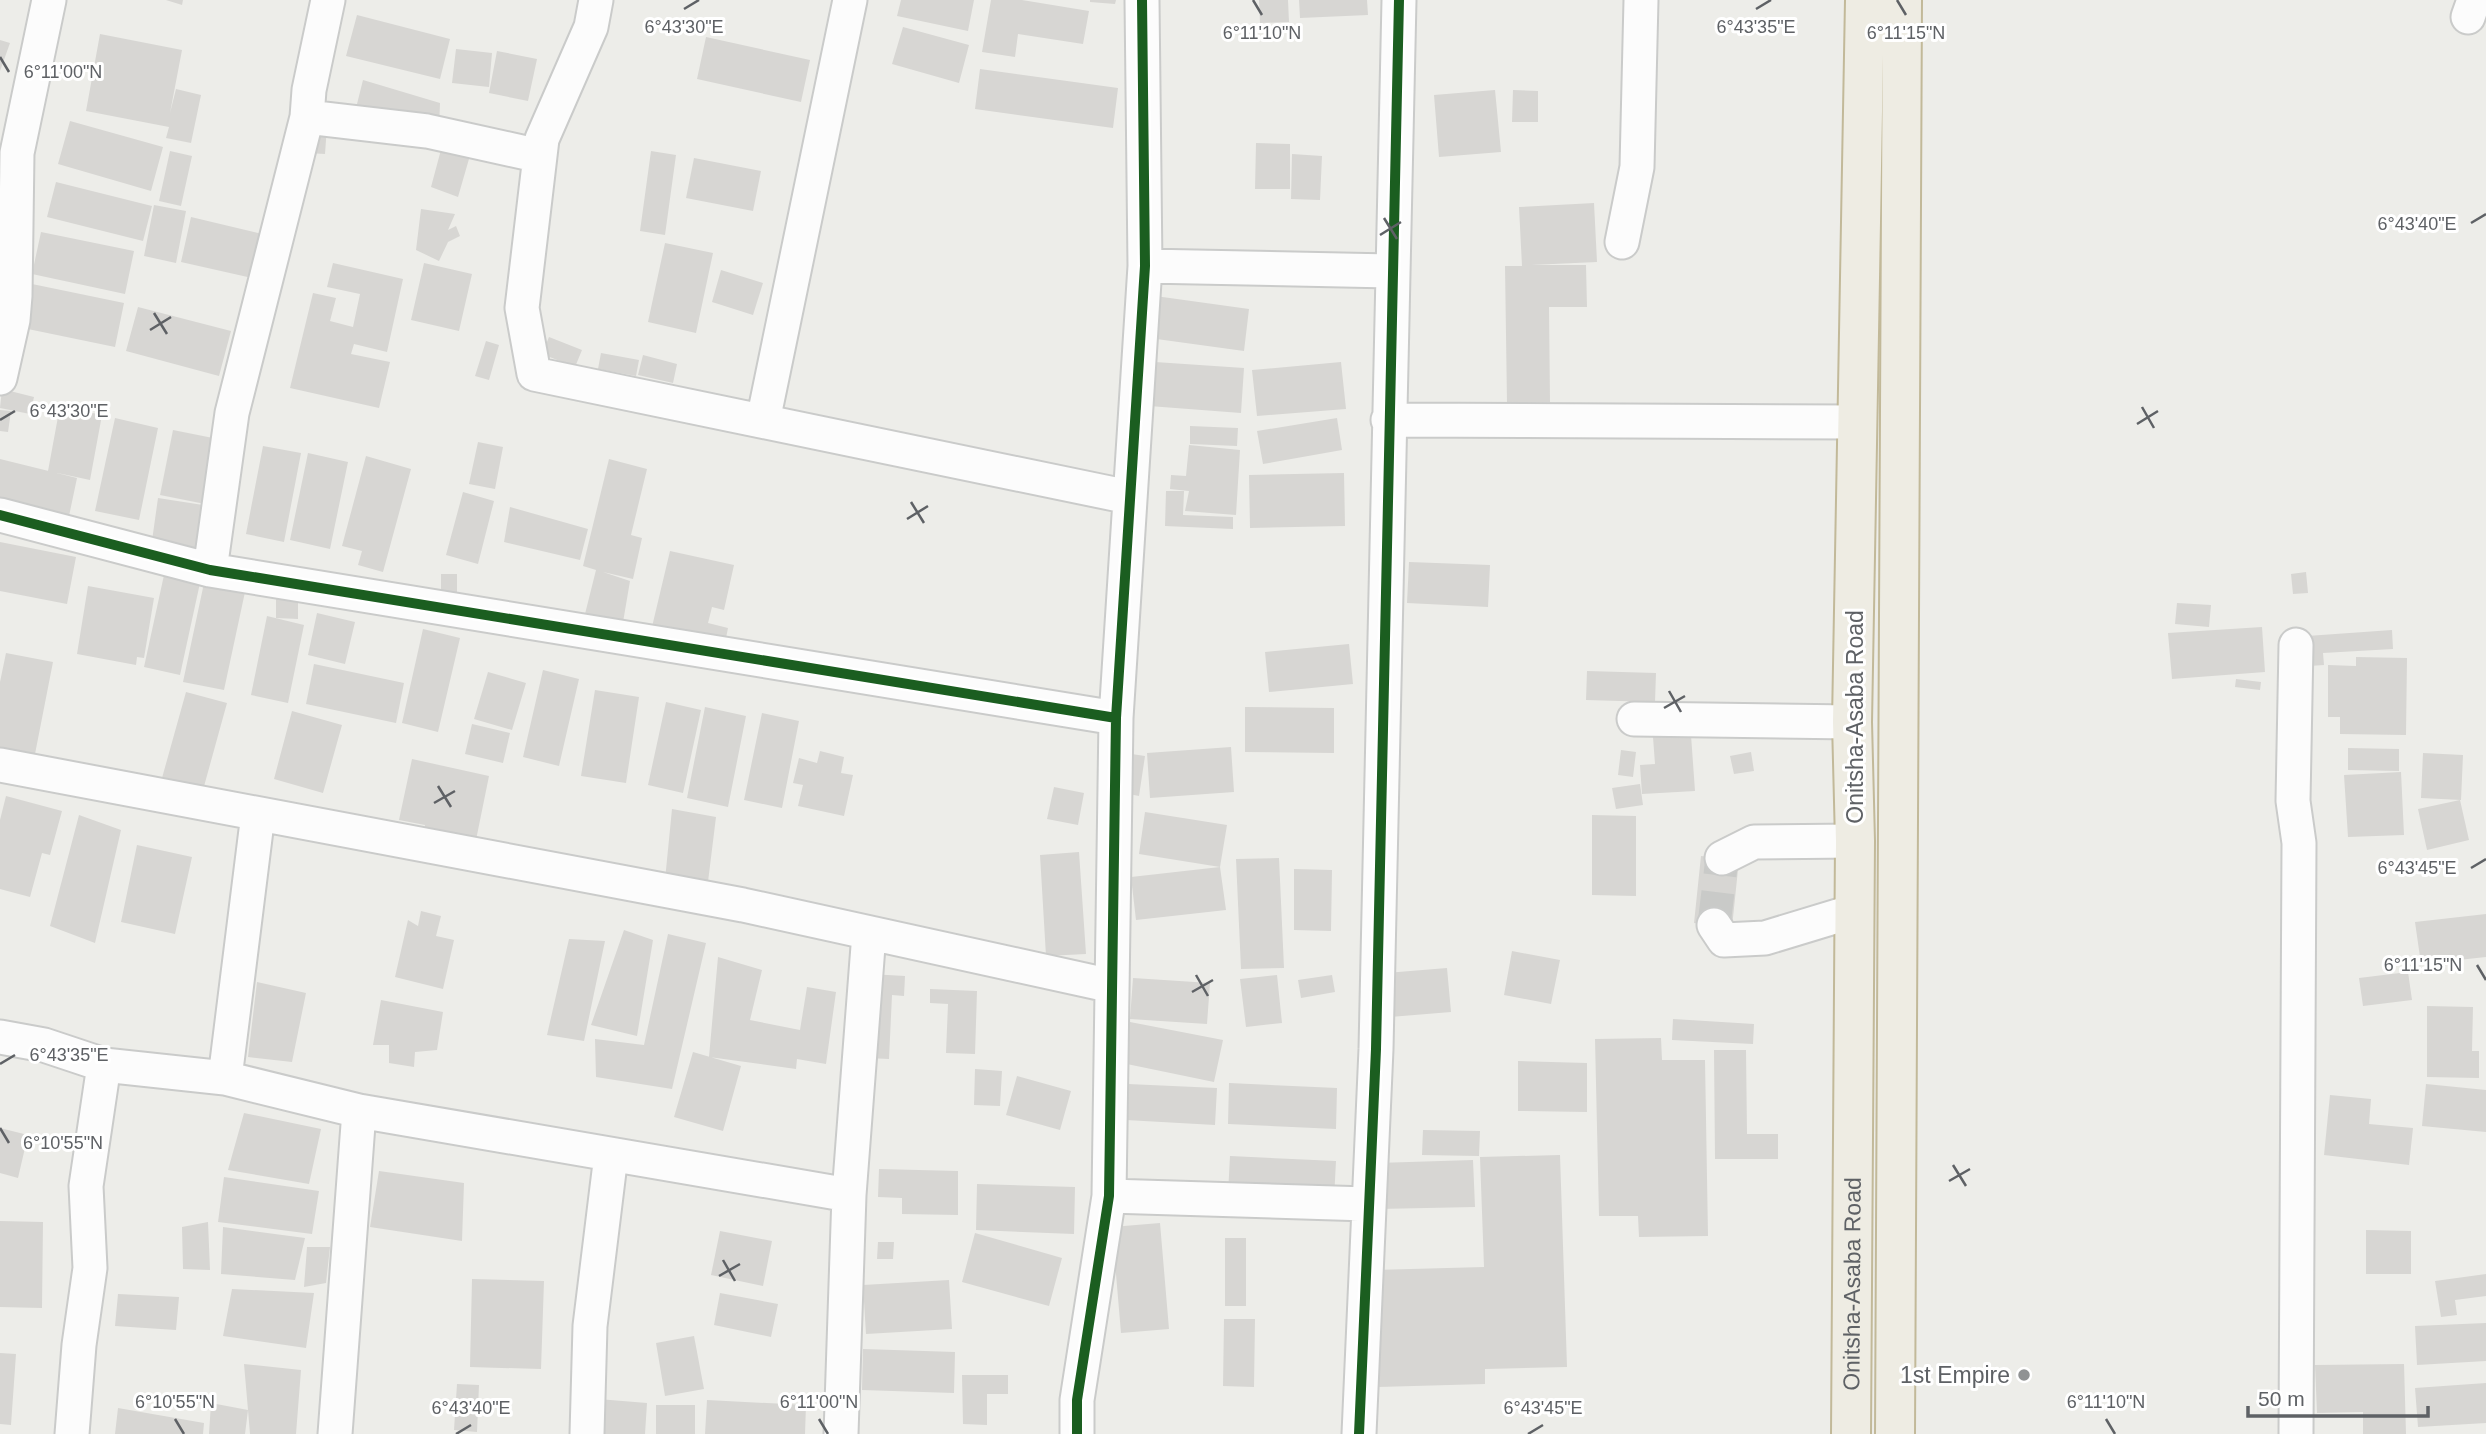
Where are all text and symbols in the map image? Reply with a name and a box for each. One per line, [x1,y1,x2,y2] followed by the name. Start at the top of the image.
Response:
[644,17,724,37] text: 6°43'30"E
[1716,17,1796,37] text: 6°43'35"E
[1223,23,1301,43] text: 6°11'10"N
[1867,23,1945,43] text: 6°11'15"N
[24,62,102,82] text: 6°11'00"N
[2377,214,2457,234] text: 6°43'40"E
[29,401,109,421] text: 6°43'30"E
[1842,610,1868,824] street label: Onitsha-Asaba Road
[2377,858,2457,878] text: 6°43'45"E
[2384,955,2462,975] text: 6°11'15"N
[29,1045,109,1065] text: 6°43'35"E
[23,1133,103,1153] text: 6°10'55"N
[1838,1177,1866,1391] street label: Onitsha-Asaba Road
[1900,1362,2010,1388] place label: 1st Empire
[2016,1367,2032,1383] marker: 1st Empire
[2248,1374,2428,1418] scale bar
[2258,1387,2305,1410] text: 50 m
[135,1392,215,1412] text: 6°10'55"N
[780,1392,858,1412] text: 6°11'00"N
[2067,1392,2145,1412] text: 6°11'10"N
[431,1398,511,1418] text: 6°43'40"E
[1503,1398,1583,1418] text: 6°43'45"E

